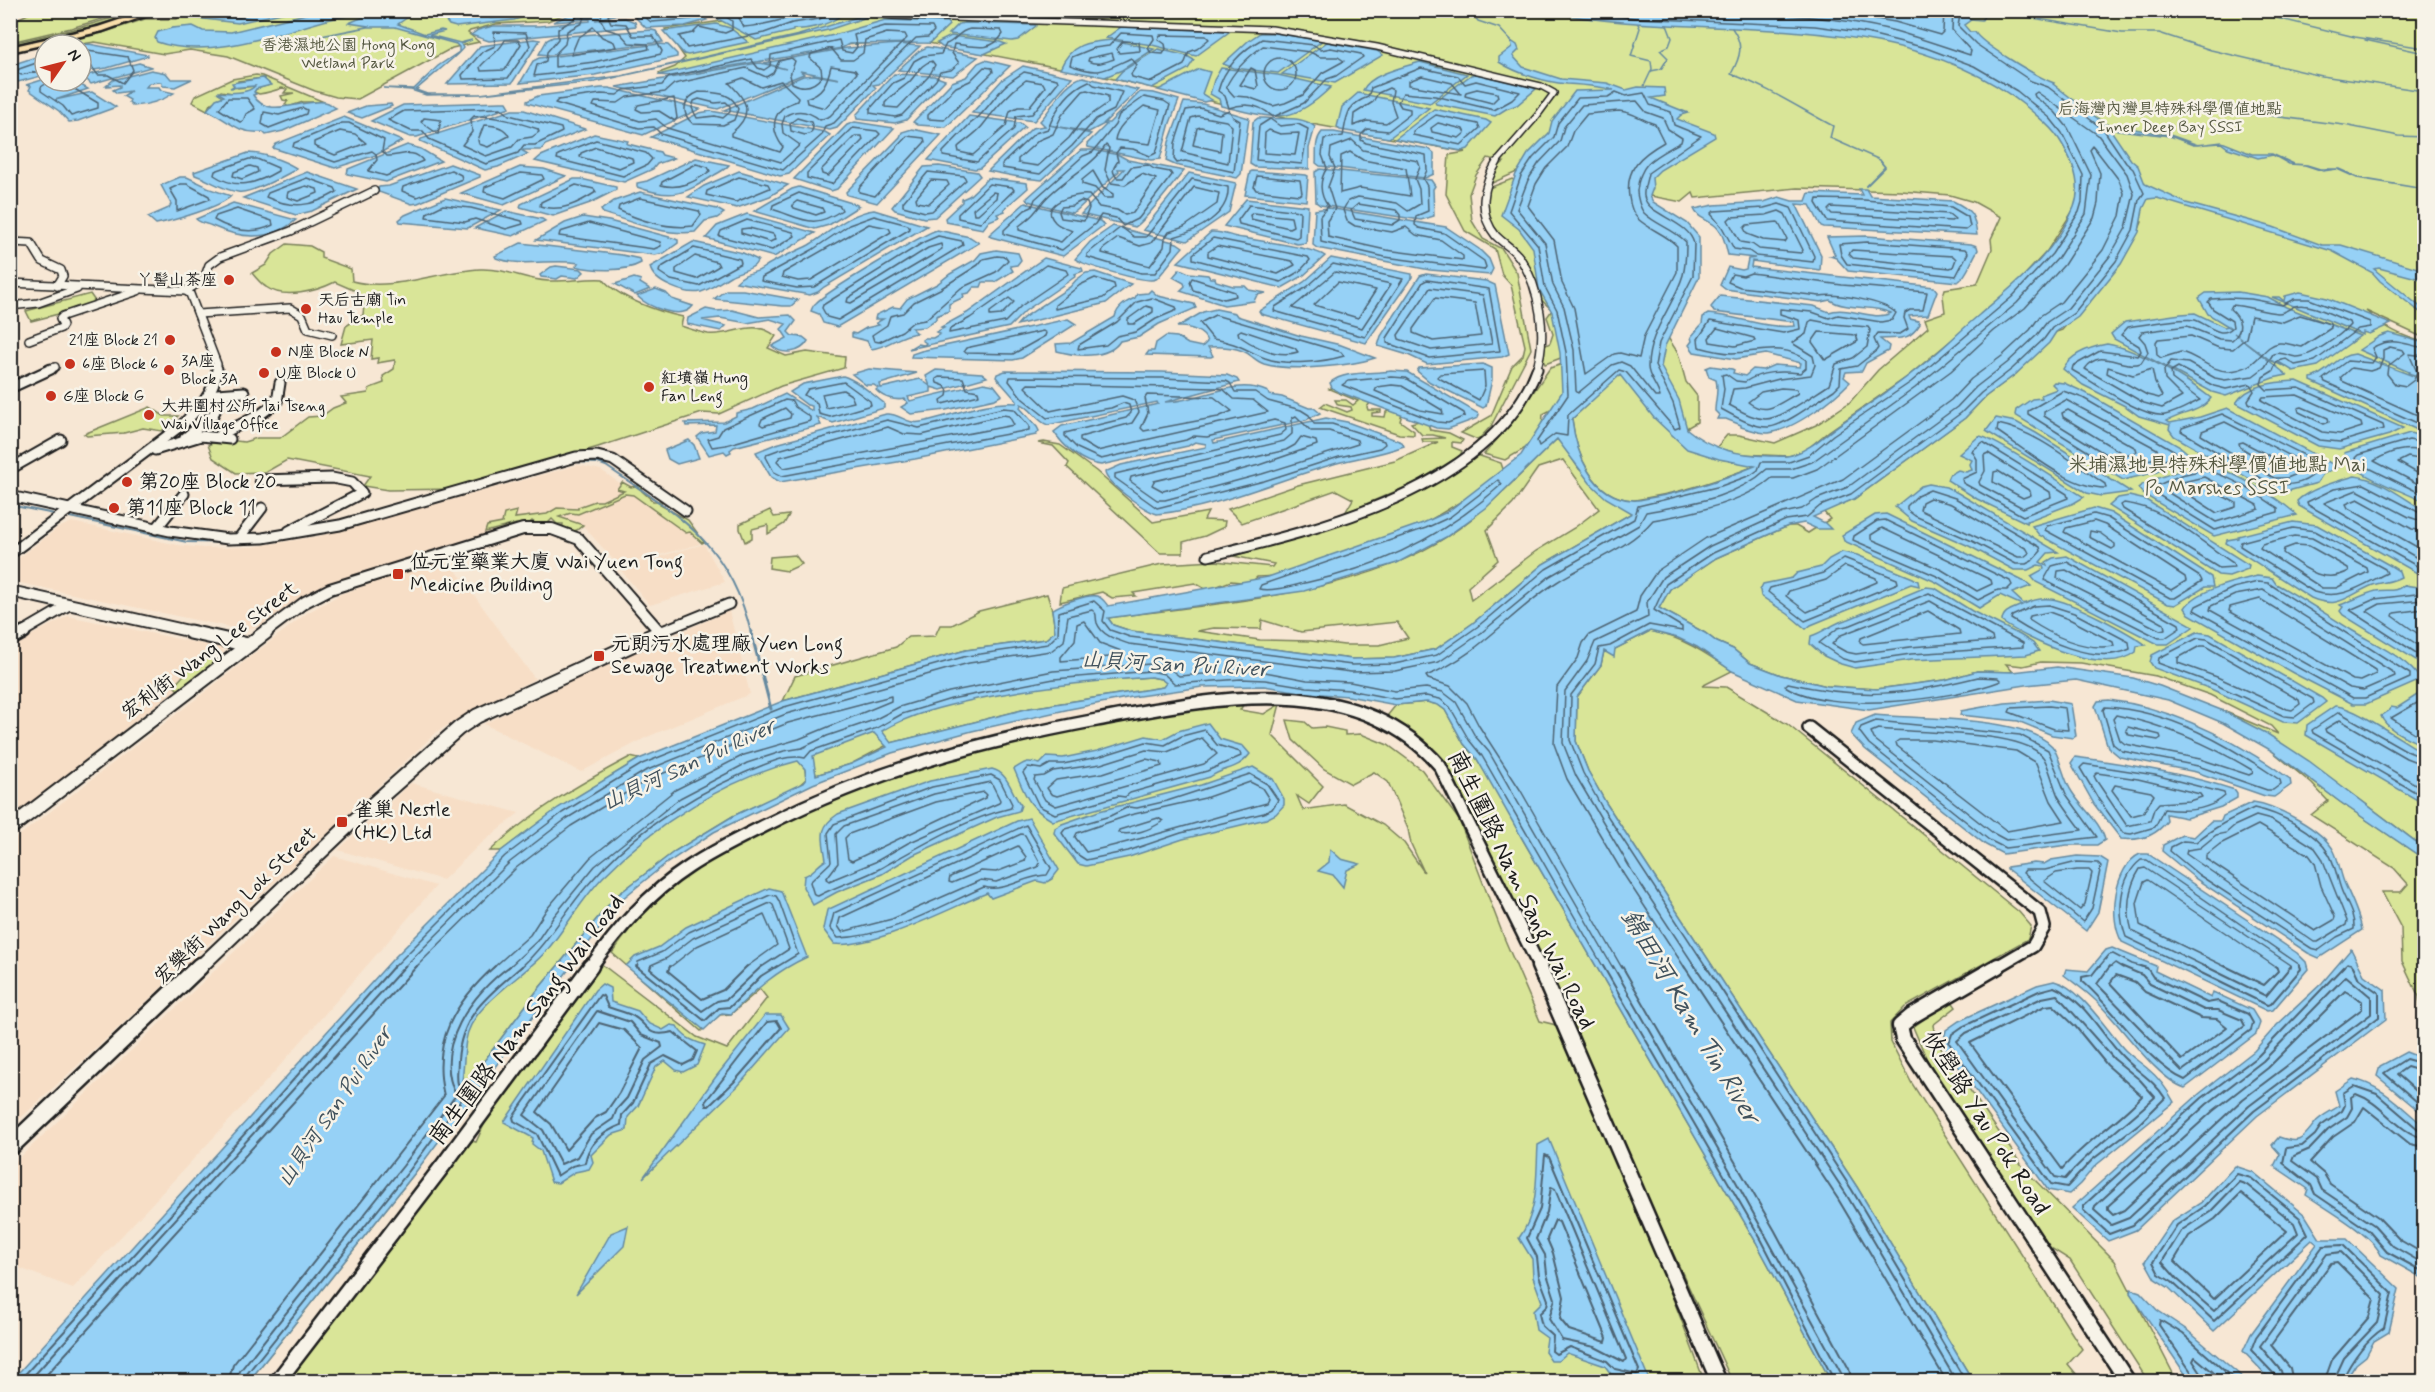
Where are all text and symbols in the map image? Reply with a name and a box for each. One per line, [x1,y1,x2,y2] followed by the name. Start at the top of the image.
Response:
[33,33,93,93] north arrow
[261,35,435,74] park label: 香港濕地公園 Hong Kong Wetland Park
[62,45,86,66] text: N
[2058,99,2282,138] park label: 后海灣內灣具特殊科學價值地點 Inner Deep Bay SSSI
[137,270,217,291] place label: 丫髻山茶座
[222,273,236,287] marker: 丫髻山茶座
[318,290,406,329] place label: 天后古廟 Tin Hau Temple
[299,302,313,316] marker: 天后古廟 Tin Hau Temple
[69,330,158,351] place label: 21座 Block 21
[163,333,177,347] marker: 21座 Block 21
[288,342,370,363] place label: N座 Block N
[269,345,283,359] marker: N座 Block N
[181,351,238,390] place label: 3A座 Block 3A
[82,354,158,375] place label: 6座 Block 6
[63,357,77,371] marker: 6座 Block 6
[162,363,176,377] marker: 3A座 Block 3A
[276,363,356,384] place label: U座 Block U
[257,366,271,380] marker: U座 Block U
[661,368,748,408] place label: 紅墳嶺 Hung Fan Leng
[642,380,656,394] marker: 紅墳嶺 Hung Fan Leng
[63,386,144,407] place label: G座 Block G
[44,389,58,403] marker: G座 Block G
[161,396,325,435] place label: 大井圍村公所 Tai Tseng Wai Village Office
[142,408,156,422] marker: 大井圍村公所 Tai Tseng Wai Village Office
[2068,452,2366,502] park label: 米埔濕地具特殊科學價值地點 Mai Po Marshes SSSI
[139,469,276,496] place label: 第20座 Block 20
[120,475,134,489] marker: 第20座 Block 20
[126,495,256,522] place label: 第11座 Block 11
[107,501,121,515] marker: 第11座 Block 11
[410,549,683,600] place label: 位元堂藥業大廈 Wai Yuen Tong Medicine Building
[391,567,405,581] marker: 位元堂藥業大廈 Wai Yuen Tong Medicine Building
[116,576,304,727] street label: 宏利街 Wang Lee Street
[611,631,843,682] place label: 元朗污水處理廠 Yuen Long Sewage Treatment Works
[1081,646,1272,684] water label: 山貝河 San Pui River
[592,649,606,663] marker: 元朗污水處理廠 Yuen Long Sewage Treatment Works
[598,711,783,817] water label: 山貝河 San Pui River
[1437,745,1602,1036] street label: 南生圍路 Nam Sang Wai Road
[354,797,451,847] place label: 雀巢 Nestle (HK) Ltd
[335,815,349,829] marker: 雀巢 Nestle (HK) Ltd
[149,821,324,991] street label: 宏樂街 Wang Lok Street
[422,888,634,1154] street label: 南生圍路 Nam Sang Wai Road
[1612,903,1769,1133] water label: 錦田河 Kam Tin River
[271,1019,401,1192] water label: 山貝河 San Pui River
[1914,1025,2056,1221] street label: 攸壆路 Yau Pok Road

